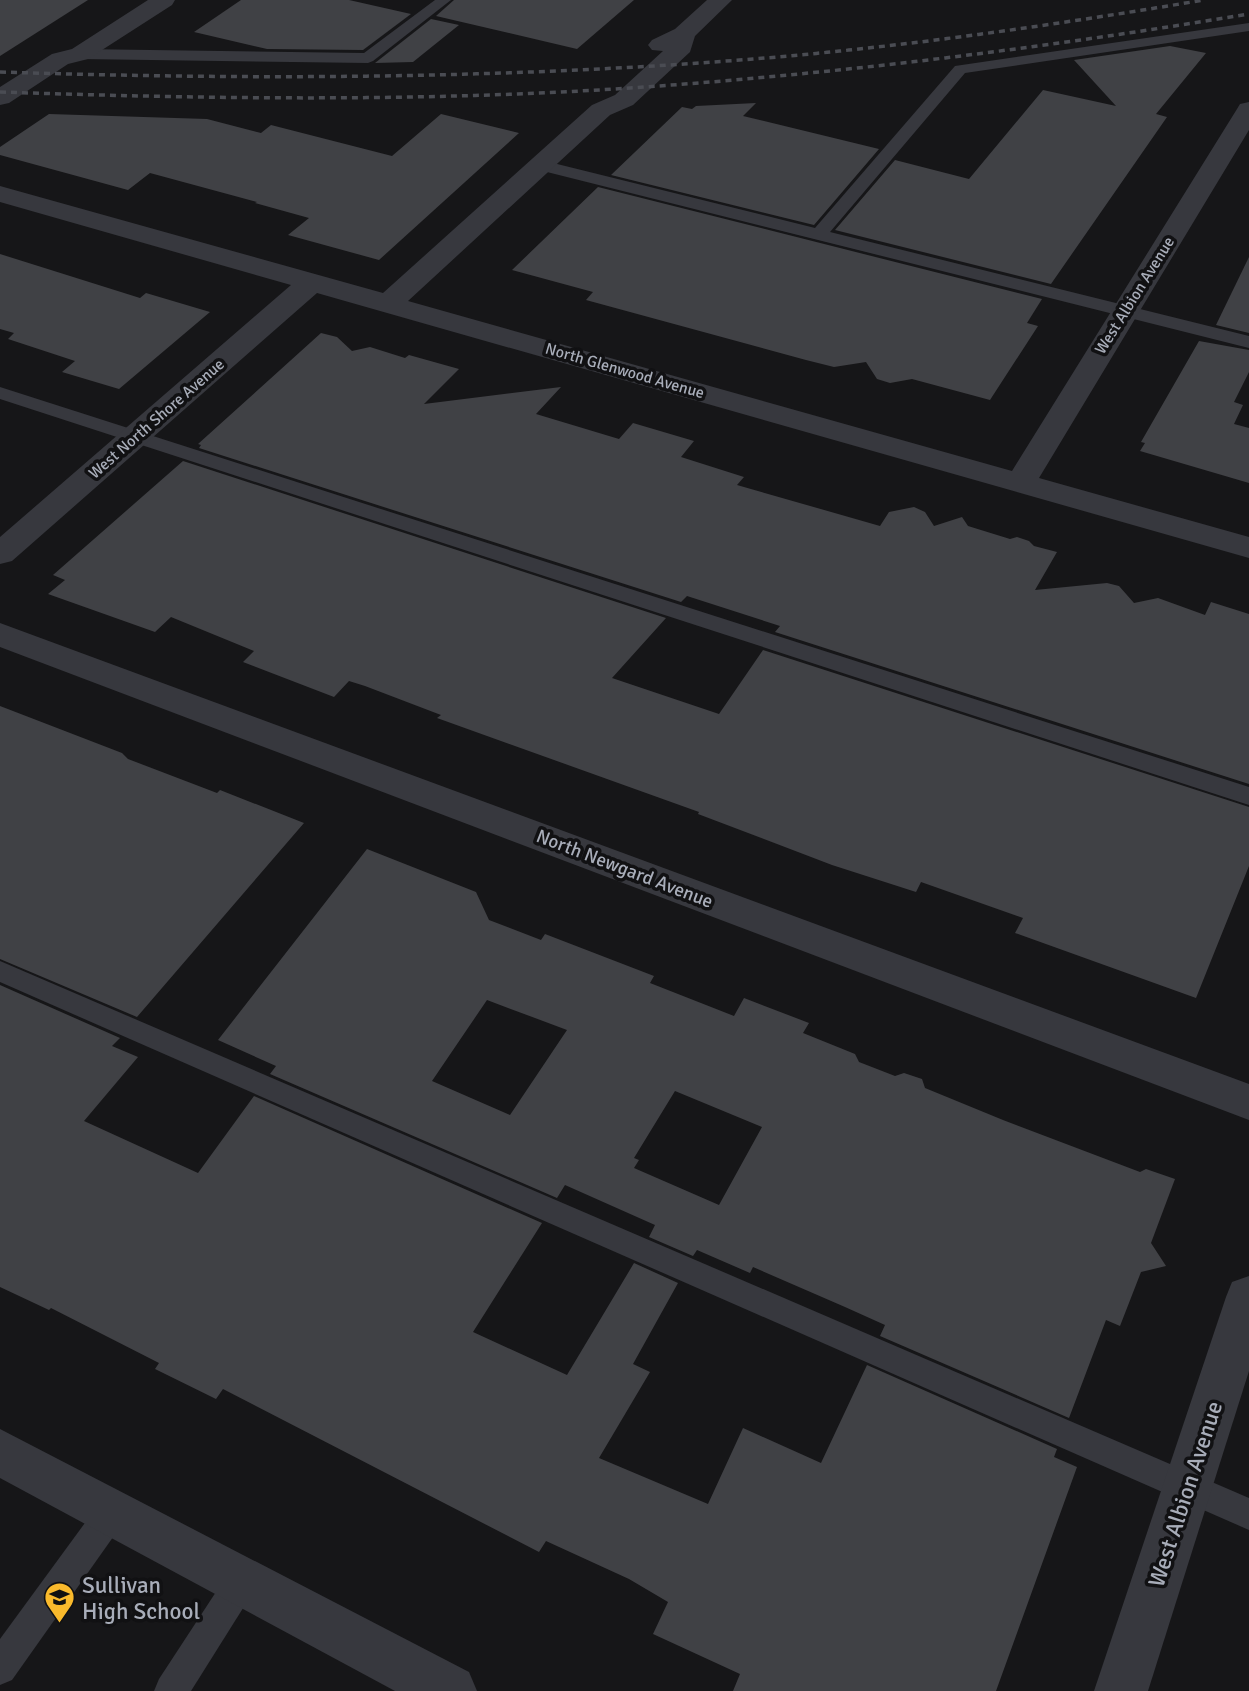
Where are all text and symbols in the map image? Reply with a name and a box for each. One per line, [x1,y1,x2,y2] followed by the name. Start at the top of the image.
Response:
[1091,233,1179,358] street label: West Albion Avenue
[543,339,707,403] street label: North Glenwood Avenue
[85,354,229,483] street label: West North Shore Avenue
[533,824,716,914] street label: North Newgard Avenue
[1142,1398,1229,1591] street label: West Albion Avenue
[82,1571,201,1626] place label: Sullivan High School
[42,1581,76,1625] school or university icon: Sullivan High School

